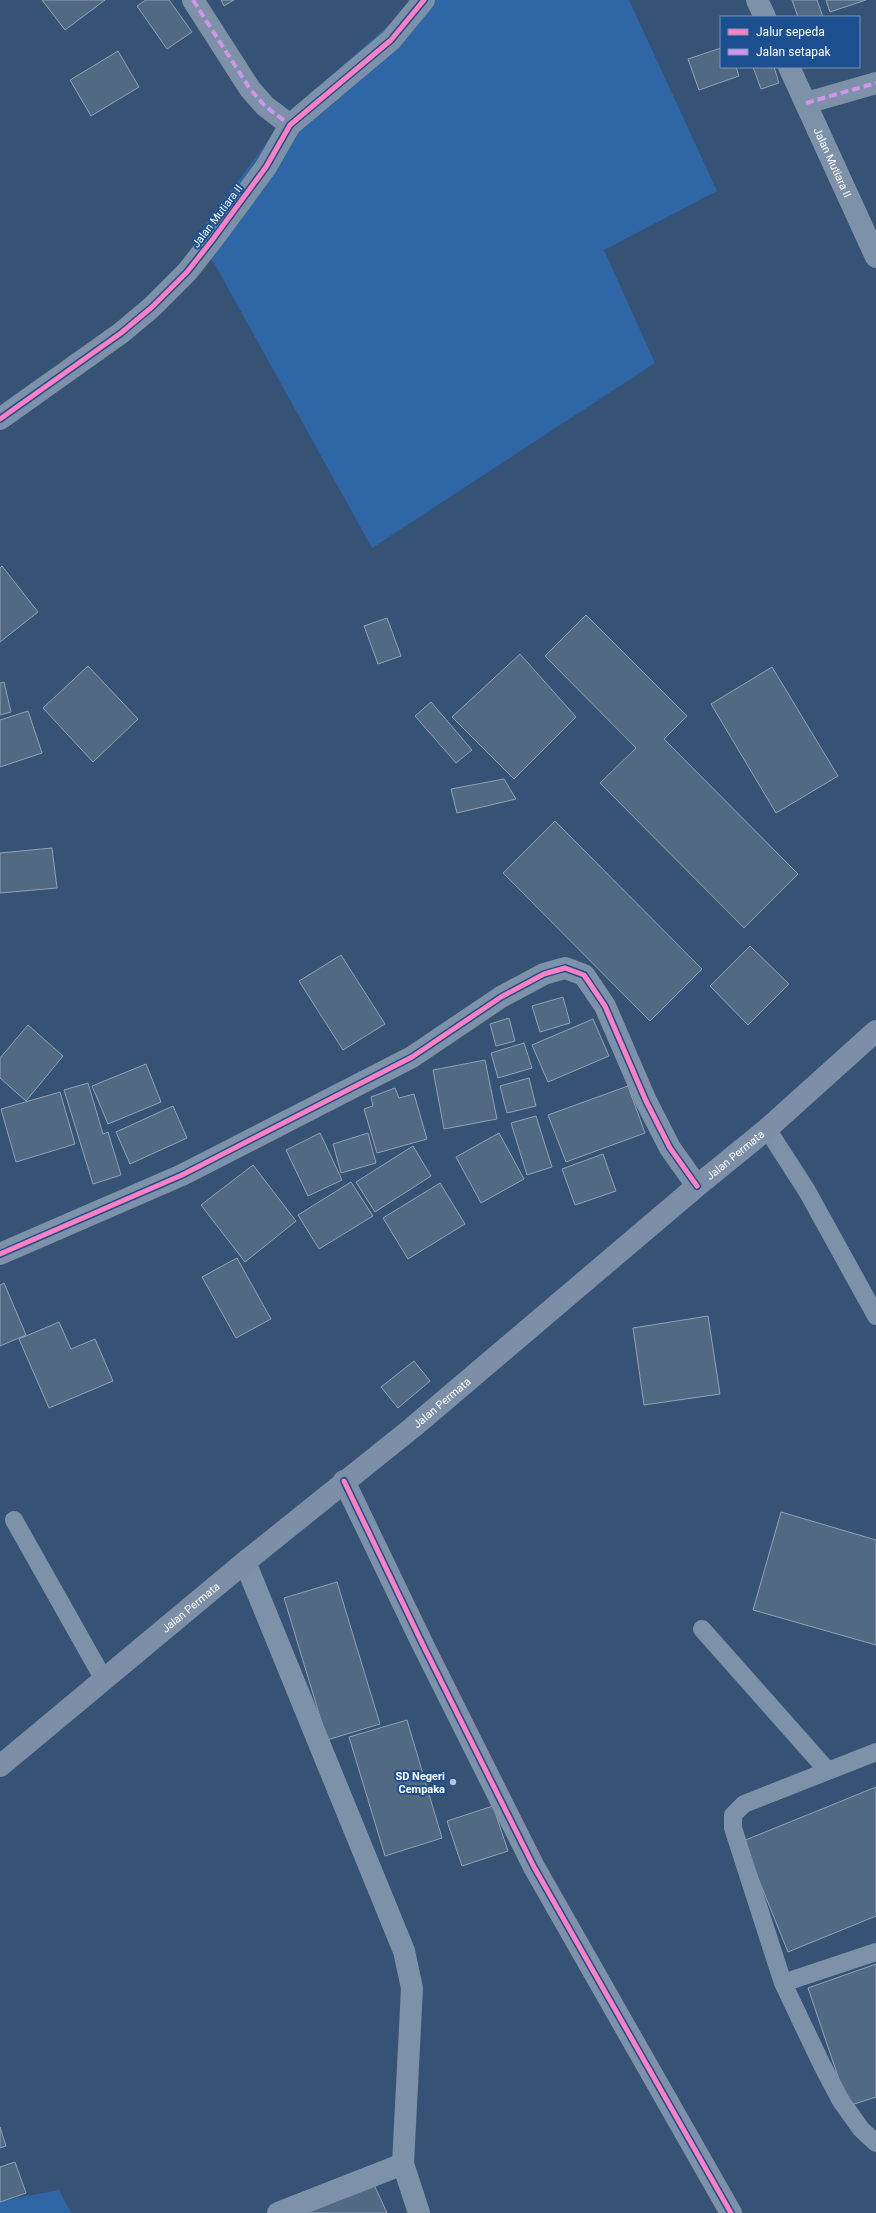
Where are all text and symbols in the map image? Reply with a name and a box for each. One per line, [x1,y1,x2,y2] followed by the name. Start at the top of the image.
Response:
[720,16,860,68] legend
[756,25,825,39] text: Jalur sepeda
[756,45,831,59] text: Jalan setapak
[811,126,854,200] street label: Jalan Mutiara II
[189,182,245,250] street label: Jalan Mutiara II
[704,1128,767,1183] street label: Jalan Permata
[411,1375,473,1431] street label: Jalan Permata
[159,1580,222,1635] street label: Jalan Permata
[395,1770,445,1796] place label: SD Negeri Cempaka
[448,1777,458,1787] marker: SD Negeri Cempaka

